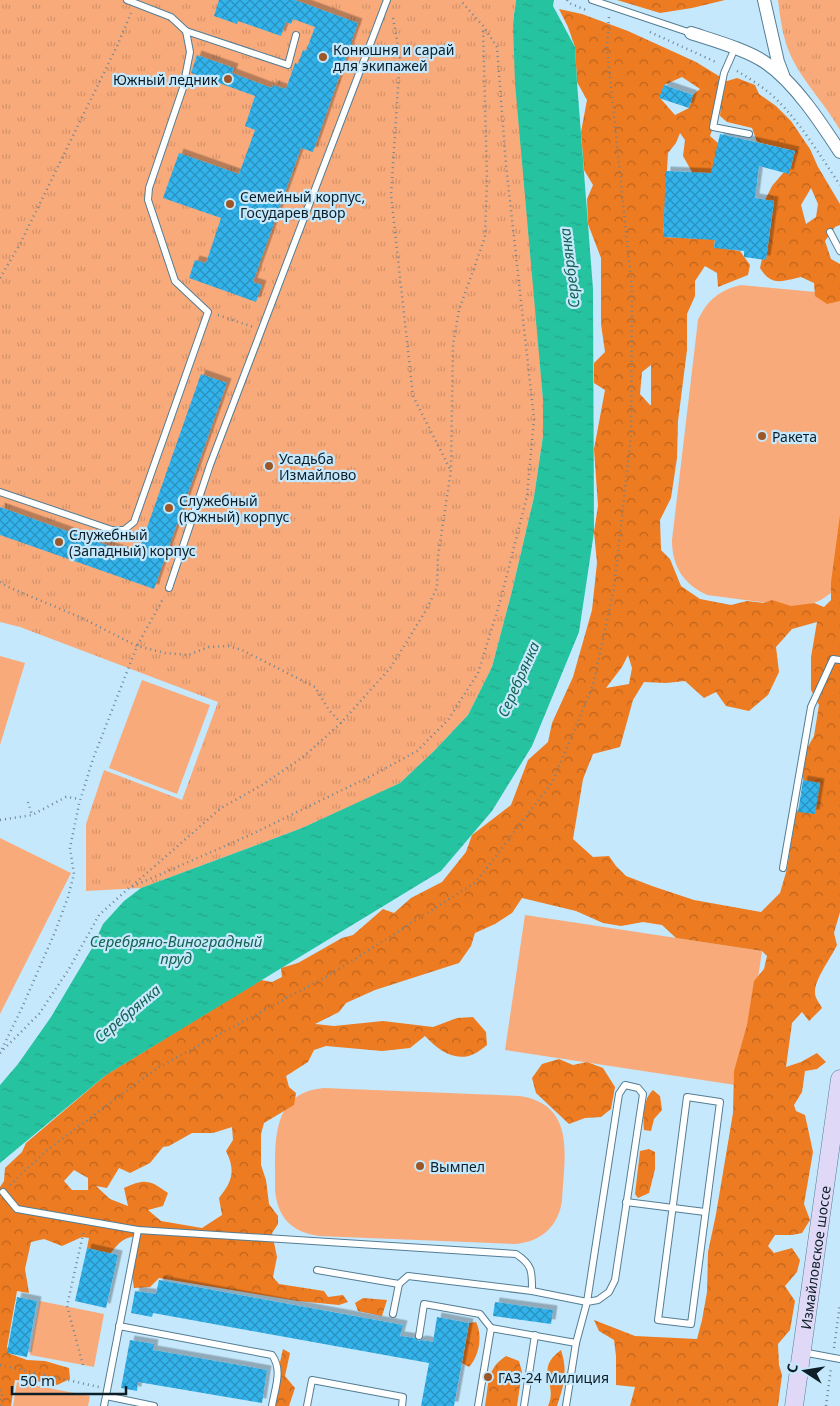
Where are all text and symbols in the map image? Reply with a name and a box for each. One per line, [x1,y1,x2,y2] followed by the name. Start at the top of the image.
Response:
[333,40,454,75] place label: Конюшня и сарай для экипажей
[317,51,329,63] marker: Конюшня и сарай для экипажей
[113,70,219,89] place label: Южный ледник
[222,73,234,85] marker: Южный ледник
[240,187,365,222] place label: Семейный корпус, Государев двор
[224,198,236,210] marker: Семейный корпус, Государев двор
[554,226,584,309] water label: Серебрянка
[772,427,817,446] place label: Ракета
[756,430,768,442] marker: Ракета
[279,449,356,484] place label: Усадьба Измайлово
[263,460,275,472] marker: Усадьба Измайлово
[179,491,290,526] place label: Служебный (Южный) корпус
[163,502,175,514] marker: Служебный (Южный) корпус
[69,525,196,560] place label: Служебный (Западный) корпус
[53,536,65,548] marker: Служебный (Западный) корпус
[492,638,544,720] water label: Серебрянка
[90,931,263,968] water label: Серебряно-Виноградный пруд
[90,979,165,1047] water label: Серебрянка
[430,1157,485,1176] place label: Вымпел
[414,1160,426,1172] marker: Вымпел
[795,1184,834,1331] street label: Измайловское шоссе
[780,1346,830,1396] north arrow
[782,1362,802,1375] text: С
[12,1364,126,1396] scale bar
[498,1368,609,1387] place label: ГАЗ-24 Милиция
[20,1370,55,1390] text: 50 m
[482,1371,494,1383] marker: ГАЗ-24 Милиция

